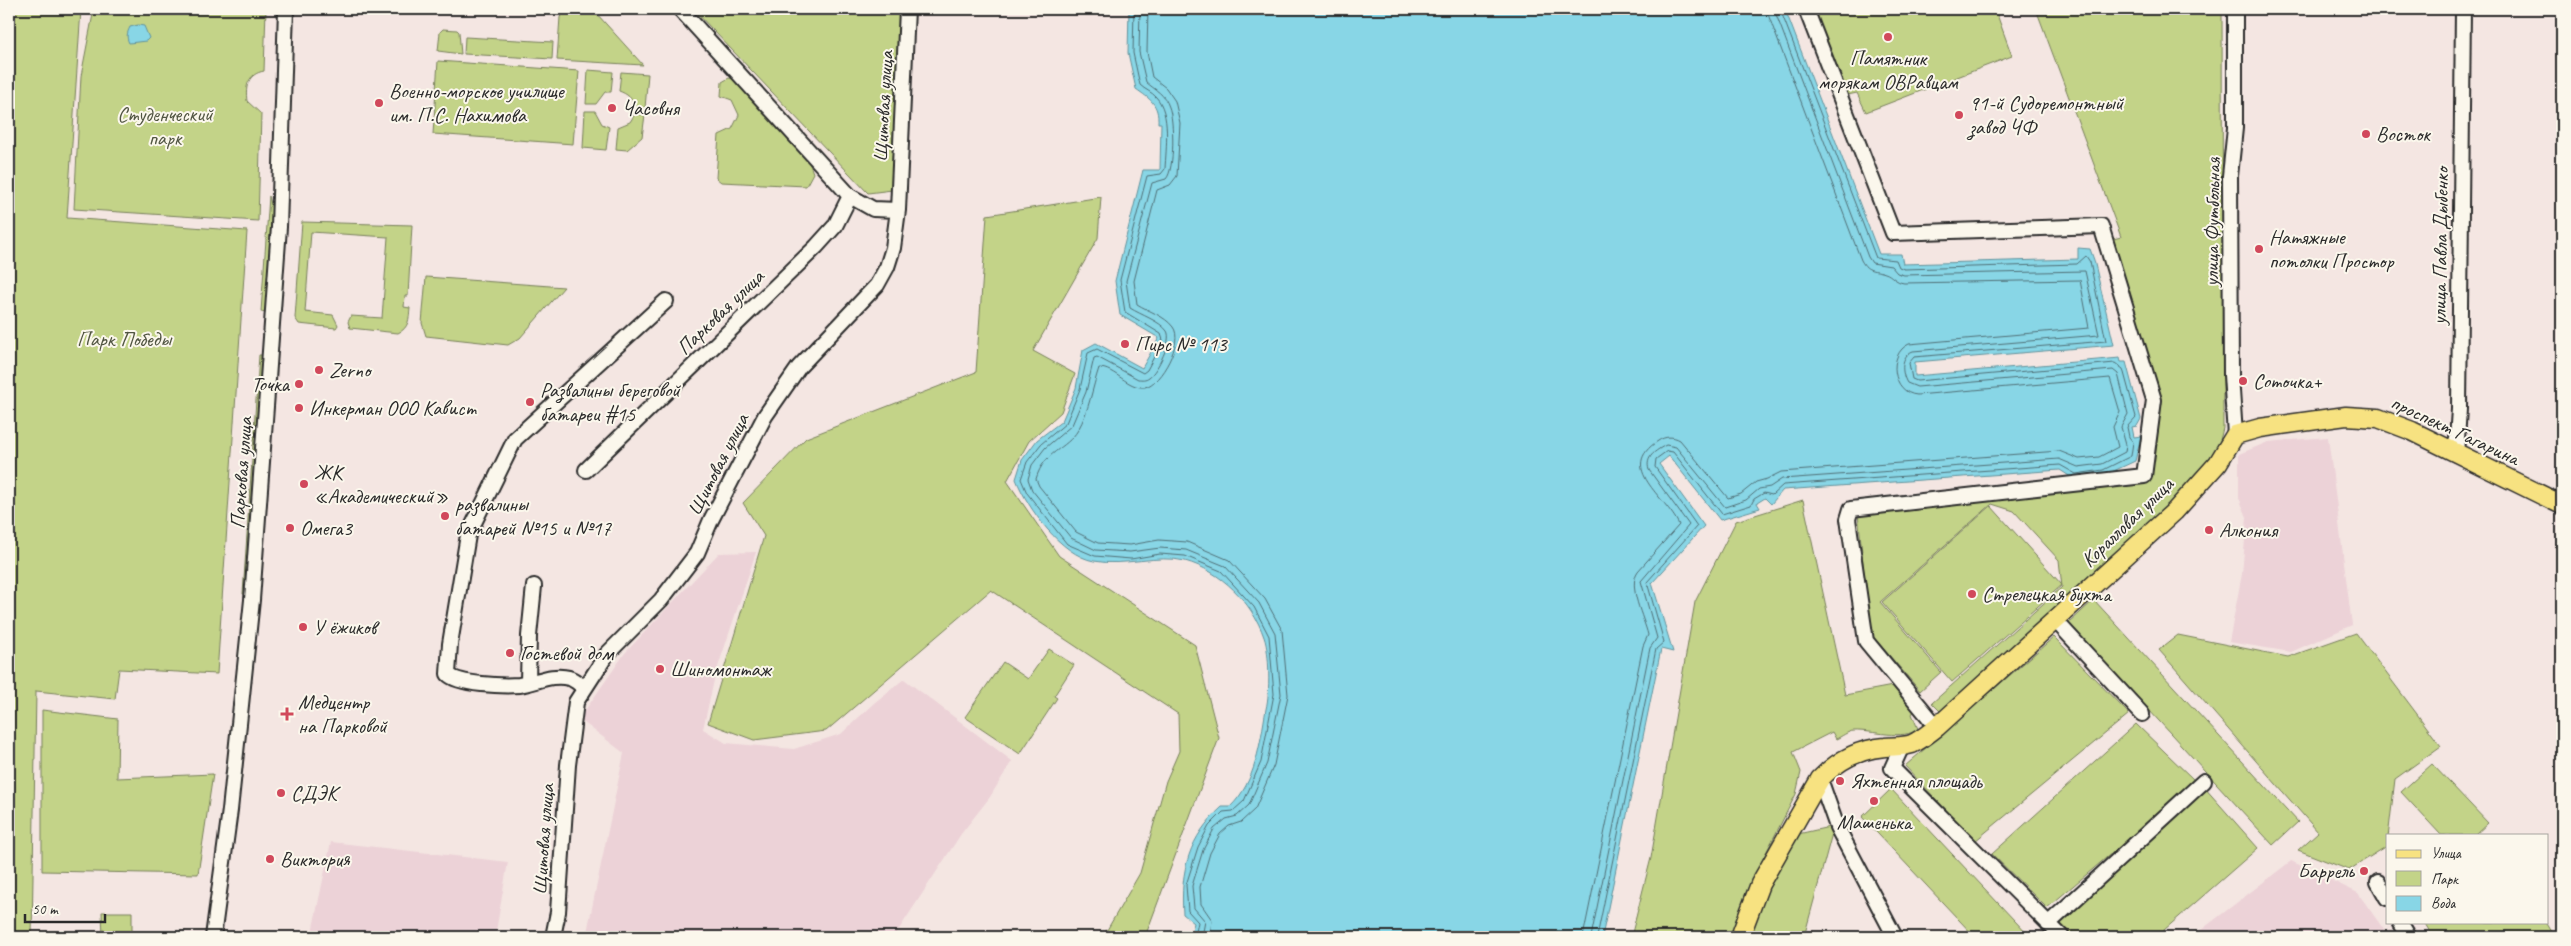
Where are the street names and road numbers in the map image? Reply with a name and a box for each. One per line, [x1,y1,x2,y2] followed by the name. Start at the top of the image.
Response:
[867,48,899,162] street label: Щитовая улица
[2198,156,2226,289] street label: улица Футбольная
[2426,164,2454,327] street label: улица Павла Дыбенко
[671,263,771,360] street label: Парковая улица
[2387,389,2526,472] street label: проспект Гагарина
[681,407,755,519] street label: Щитовая улица
[224,414,258,530] street label: Парковая улица
[2075,470,2180,573] street label: Коралловая улица
[526,781,560,895] street label: Щитовая улица

